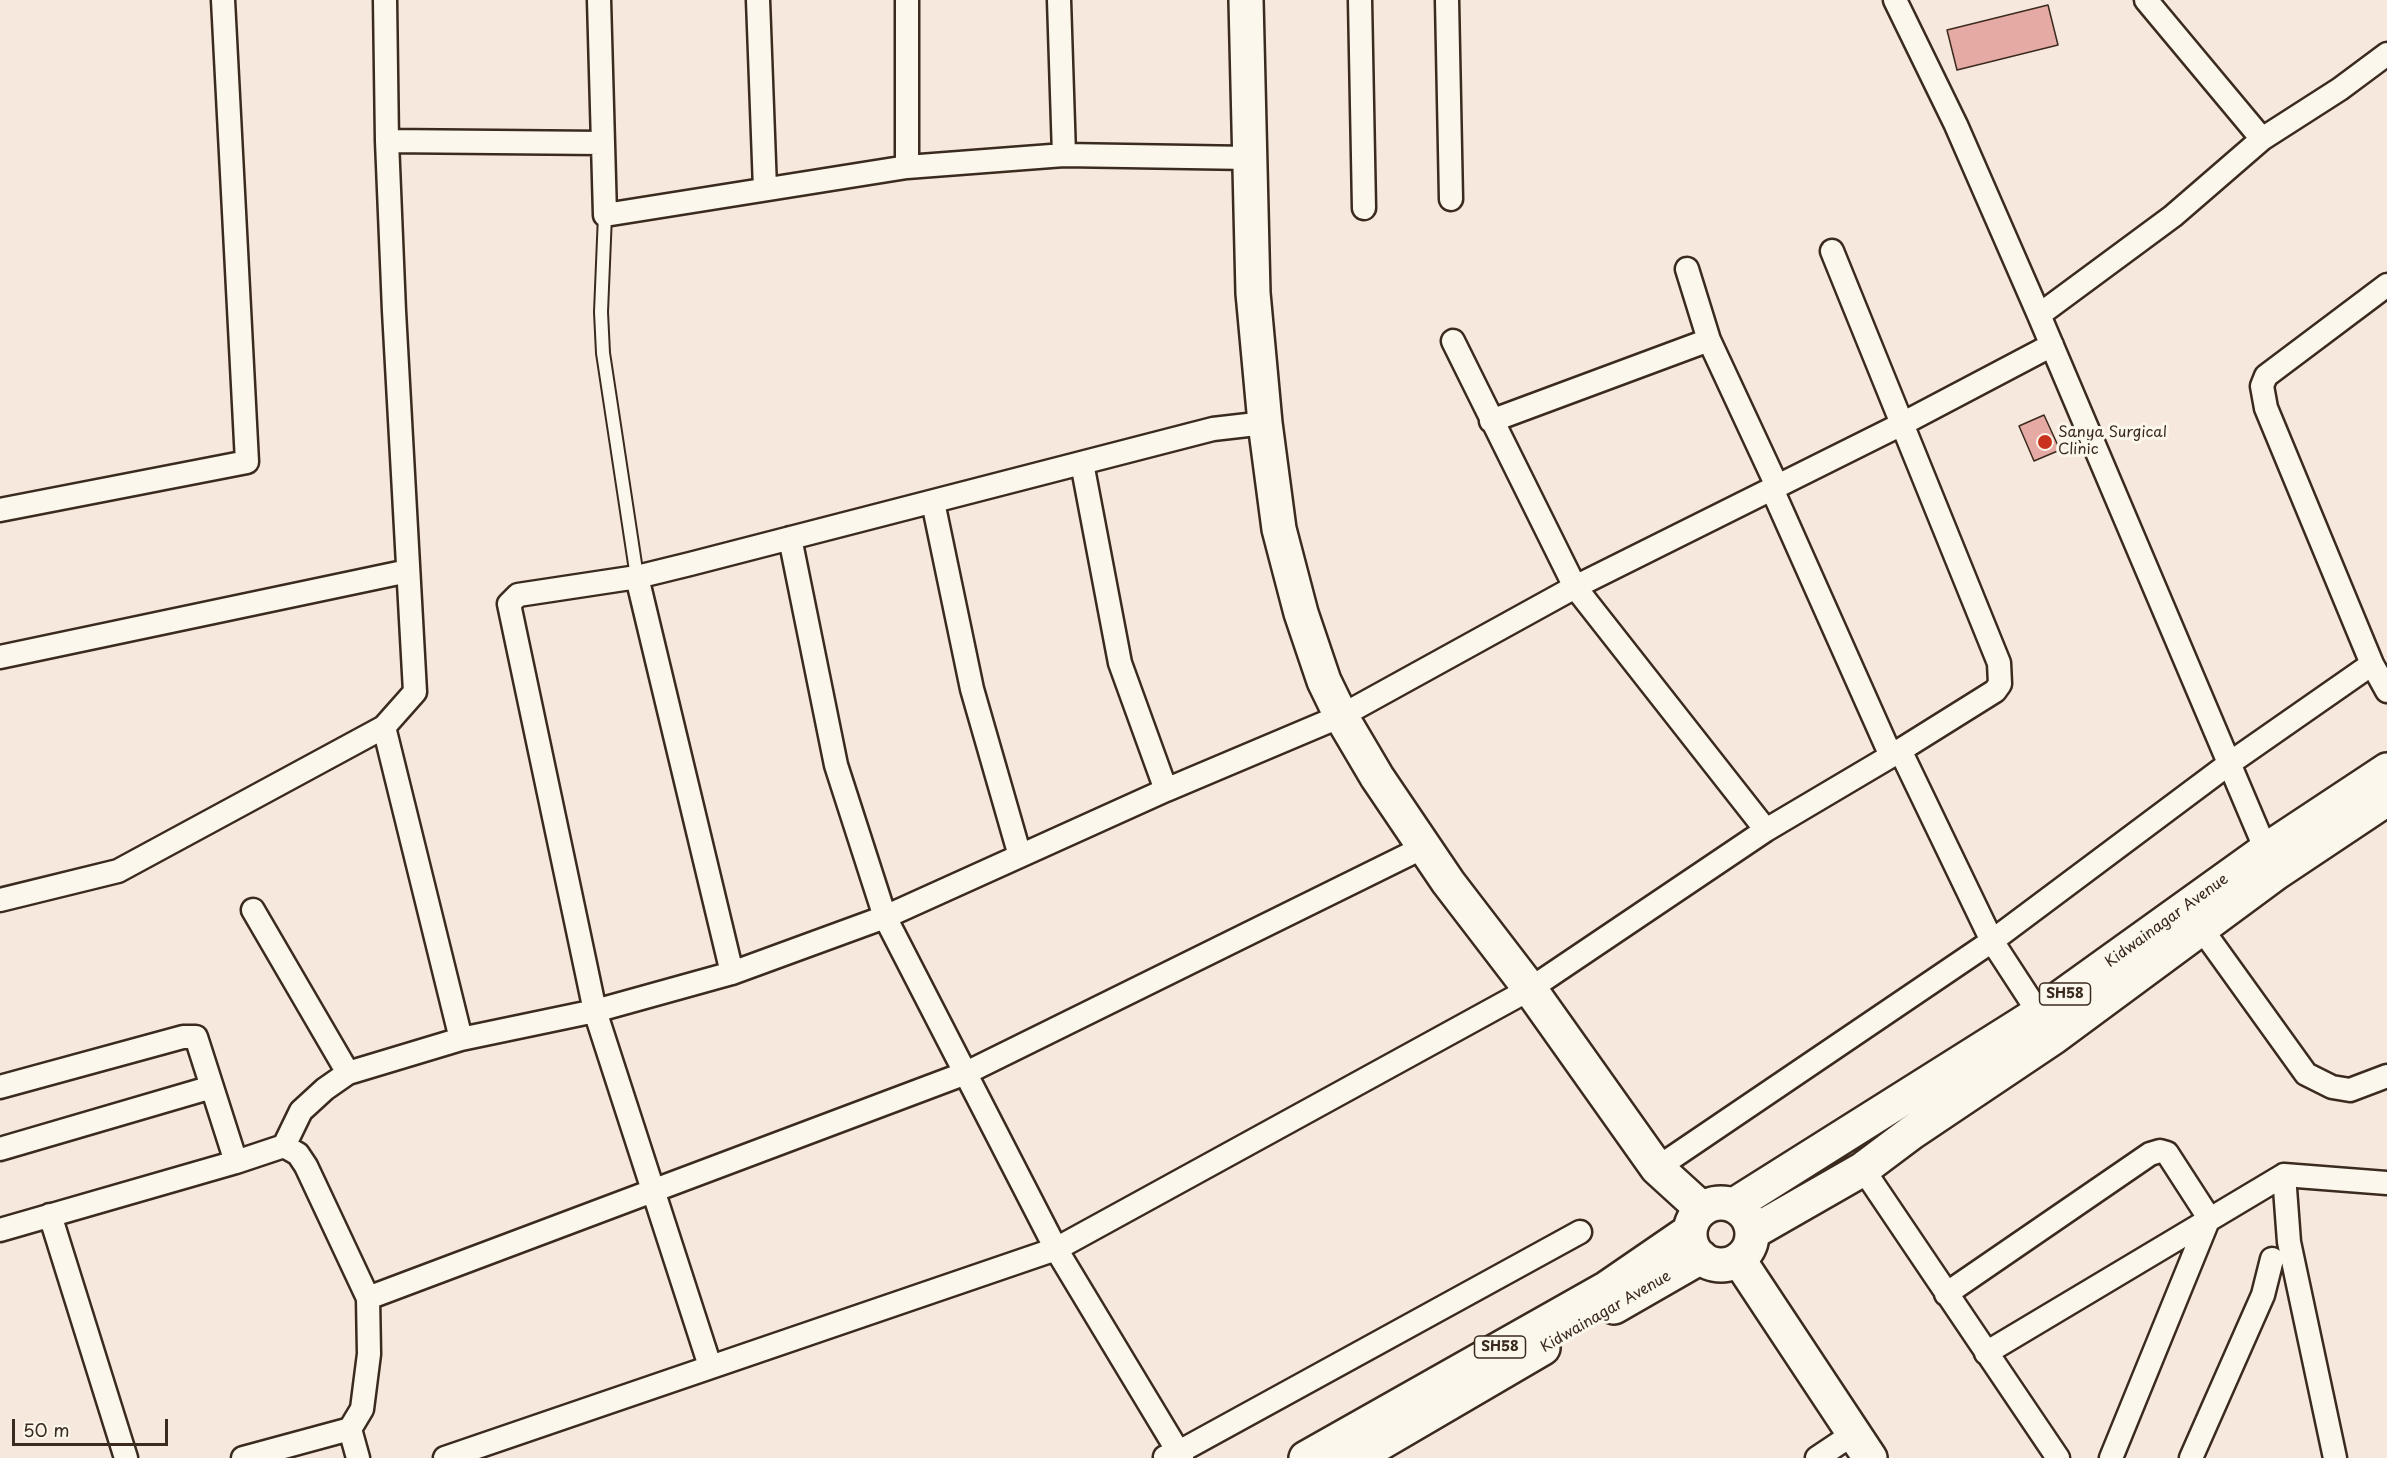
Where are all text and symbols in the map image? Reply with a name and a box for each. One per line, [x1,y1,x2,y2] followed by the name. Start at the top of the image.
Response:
[2058,424,2167,459] place label: Sanya Surgical Clinic
[2036,433,2054,451] marker: Sanya Surgical Clinic
[2102,870,2232,972] street label: Kidwainagar Avenue
[2040,983,2090,1005] road number: SH58
[1538,1267,1674,1357] street label: Kidwainagar Avenue
[1474,1336,1526,1358] road number: SH58
[15,1407,171,1445] scale bar
[23,1416,70,1443] text: 50 m

